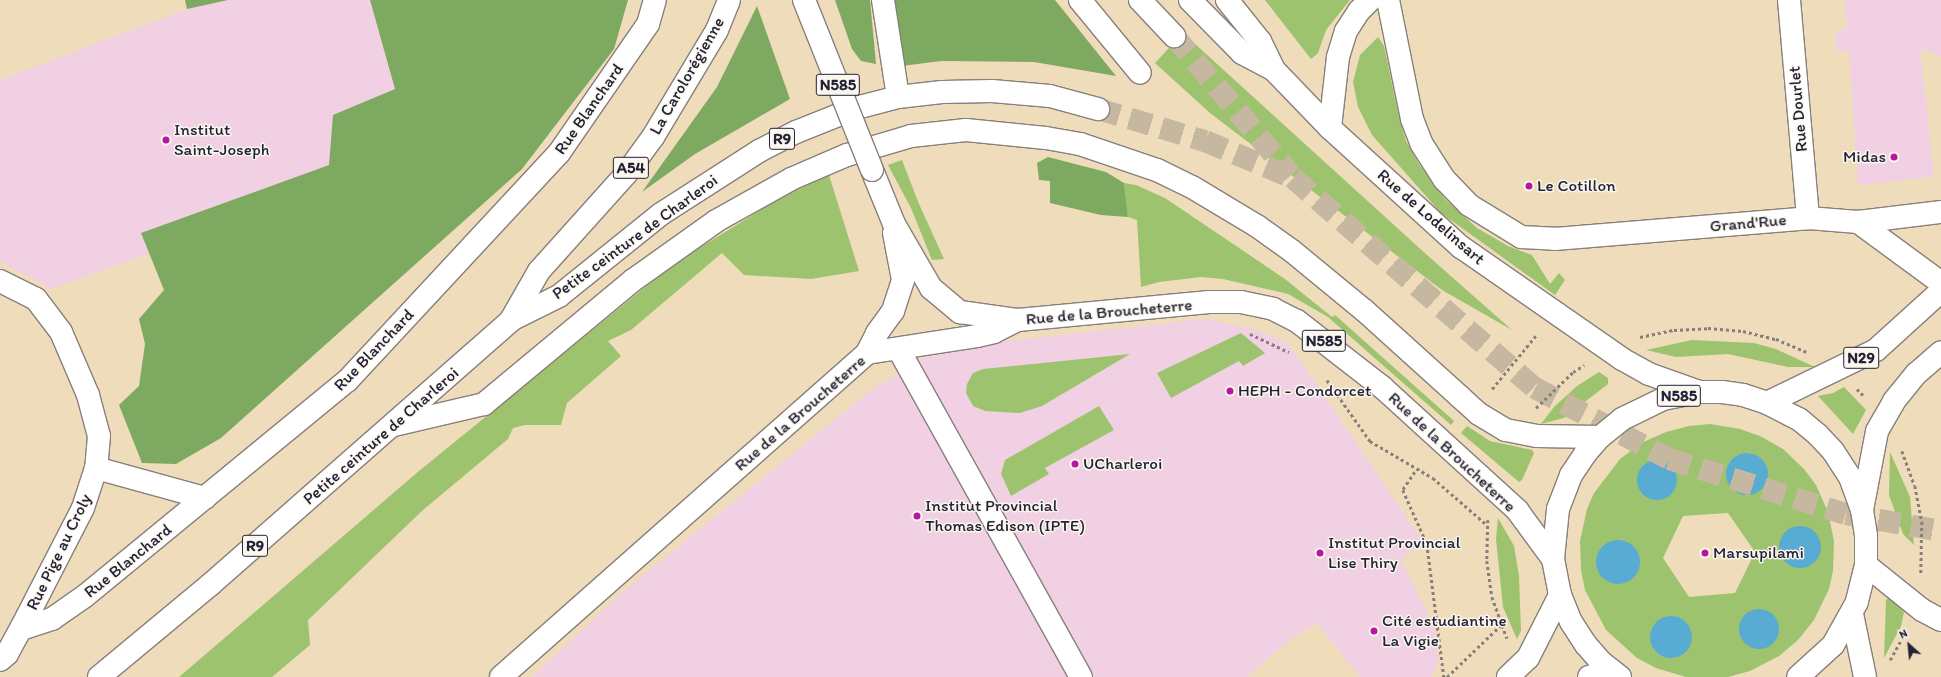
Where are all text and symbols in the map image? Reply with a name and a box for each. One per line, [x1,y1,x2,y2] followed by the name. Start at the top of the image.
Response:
[645,13,729,139] street label: La Carolorégienne
[550,60,628,158] street label: Rue Blanchard
[1784,65,1812,153] street label: Rue Dourlet
[815,71,861,99] road number: N585
[174,120,269,160] place label: Institut Saint-Joseph
[768,125,796,153] road number: R9
[161,135,171,145] marker: Institut Saint-Joseph
[1843,147,1886,167] place label: Midas
[1889,152,1899,162] marker: Midas
[612,154,650,182] road number: A54
[1373,165,1489,269] street label: Rue de Lodelinsart
[548,170,722,304] street label: Petite ceinture de Charleroi
[1537,176,1616,196] place label: Le Cotillon
[1524,181,1534,191] marker: Le Cotillon
[1709,209,1787,237] street label: Grand'Rue
[1025,295,1193,329] street label: Rue de la Broucheterre
[330,305,418,395] street label: Rue Blanchard
[1301,327,1347,355] road number: N585
[1843,344,1879,372] road number: N29
[730,351,870,475] street label: Rue de la Broucheterre
[299,363,463,509] street label: Petite ceinture de Charleroi
[1238,381,1371,401] place label: HEPH - Condorcet
[1656,382,1702,410] road number: N585
[1225,386,1235,396] marker: HEPH - Condorcet
[1384,388,1520,516] street label: Rue de la Broucheterre
[1083,454,1162,474] place label: UCharleroi
[1070,459,1080,469] marker: UCharleroi
[22,490,96,614] street label: Rue Pige au Croly
[925,496,1085,536] place label: Institut Provincial Thomas Edison (IPTE)
[912,511,922,521] marker: Institut Provincial Thomas Edison (IPTE)
[80,520,176,602] street label: Rue Blanchard
[241,532,269,560] road number: R9
[1328,533,1461,573] place label: Institut Provincial Lise Thiry
[1713,543,1804,563] place label: Marsupilami
[1315,548,1325,558] marker: Institut Provincial Lise Thiry
[1700,548,1710,558] marker: Marsupilami
[1382,611,1507,651] place label: Cité estudiantine La Vigie
[1889,625,1929,665] north arrow
[1369,626,1379,636] marker: Cité estudiantine La Vigie
[1897,626,1910,641] text: N

